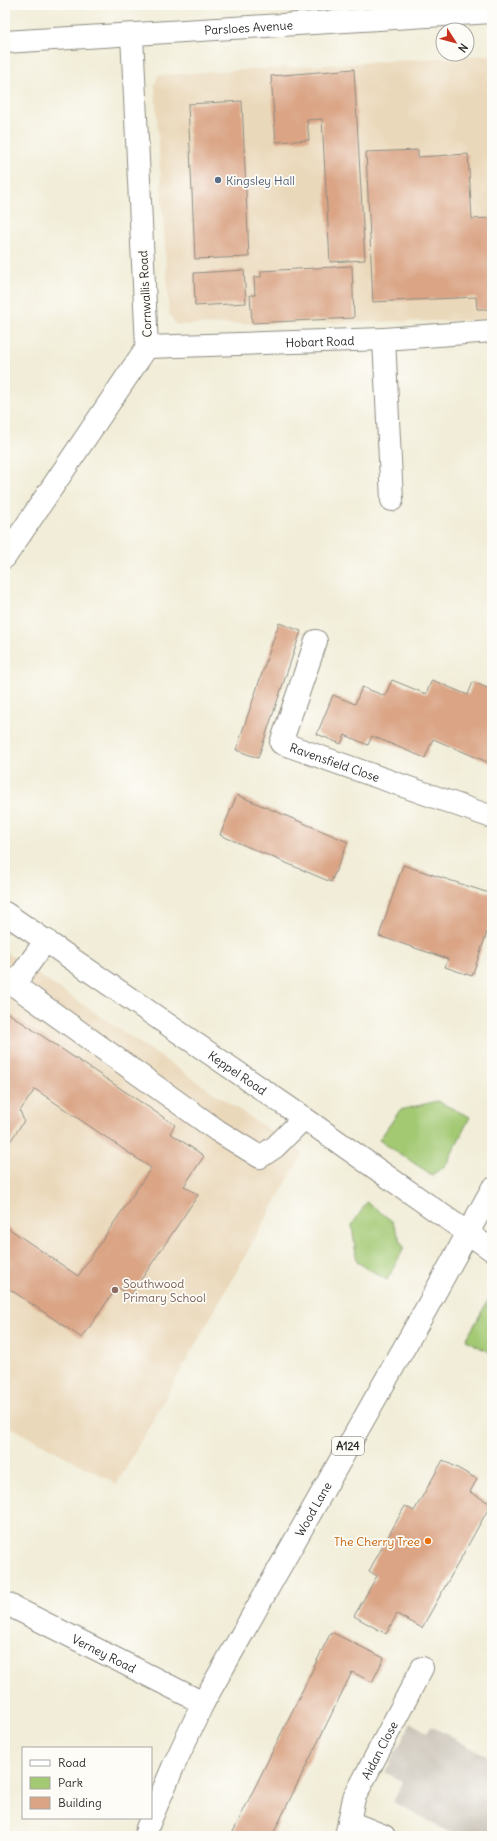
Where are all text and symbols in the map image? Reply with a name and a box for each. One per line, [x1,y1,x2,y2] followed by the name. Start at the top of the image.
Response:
[204,17,293,37] street label: Parsloes Avenue
[435,22,475,62] north arrow
[455,41,471,55] text: N
[226,173,295,188] place label: Kingsley Hall
[213,175,223,185] marker: Kingsley Hall
[135,250,155,338] street label: Cornwallis Road
[285,333,355,350] street label: Hobart Road
[288,739,382,785] street label: Ravensfield Close
[206,1047,270,1098] street label: Keppel Road
[123,1276,206,1305] place label: Southwood Primary School
[110,1285,120,1295] marker: Southwood Primary School
[332,1437,364,1455] road number: A124
[291,1479,334,1539] street label: Wood Lane
[334,1534,420,1549] place label: The Cherry Tree
[423,1536,433,1546] marker: The Cherry Tree
[70,1631,139,1675] street label: Verney Road
[358,1718,400,1782] street label: Aidan Close
[22,1747,152,1819] legend
[58,1755,86,1770] text: Road
[58,1775,83,1790] text: Park
[58,1795,102,1810] text: Building

